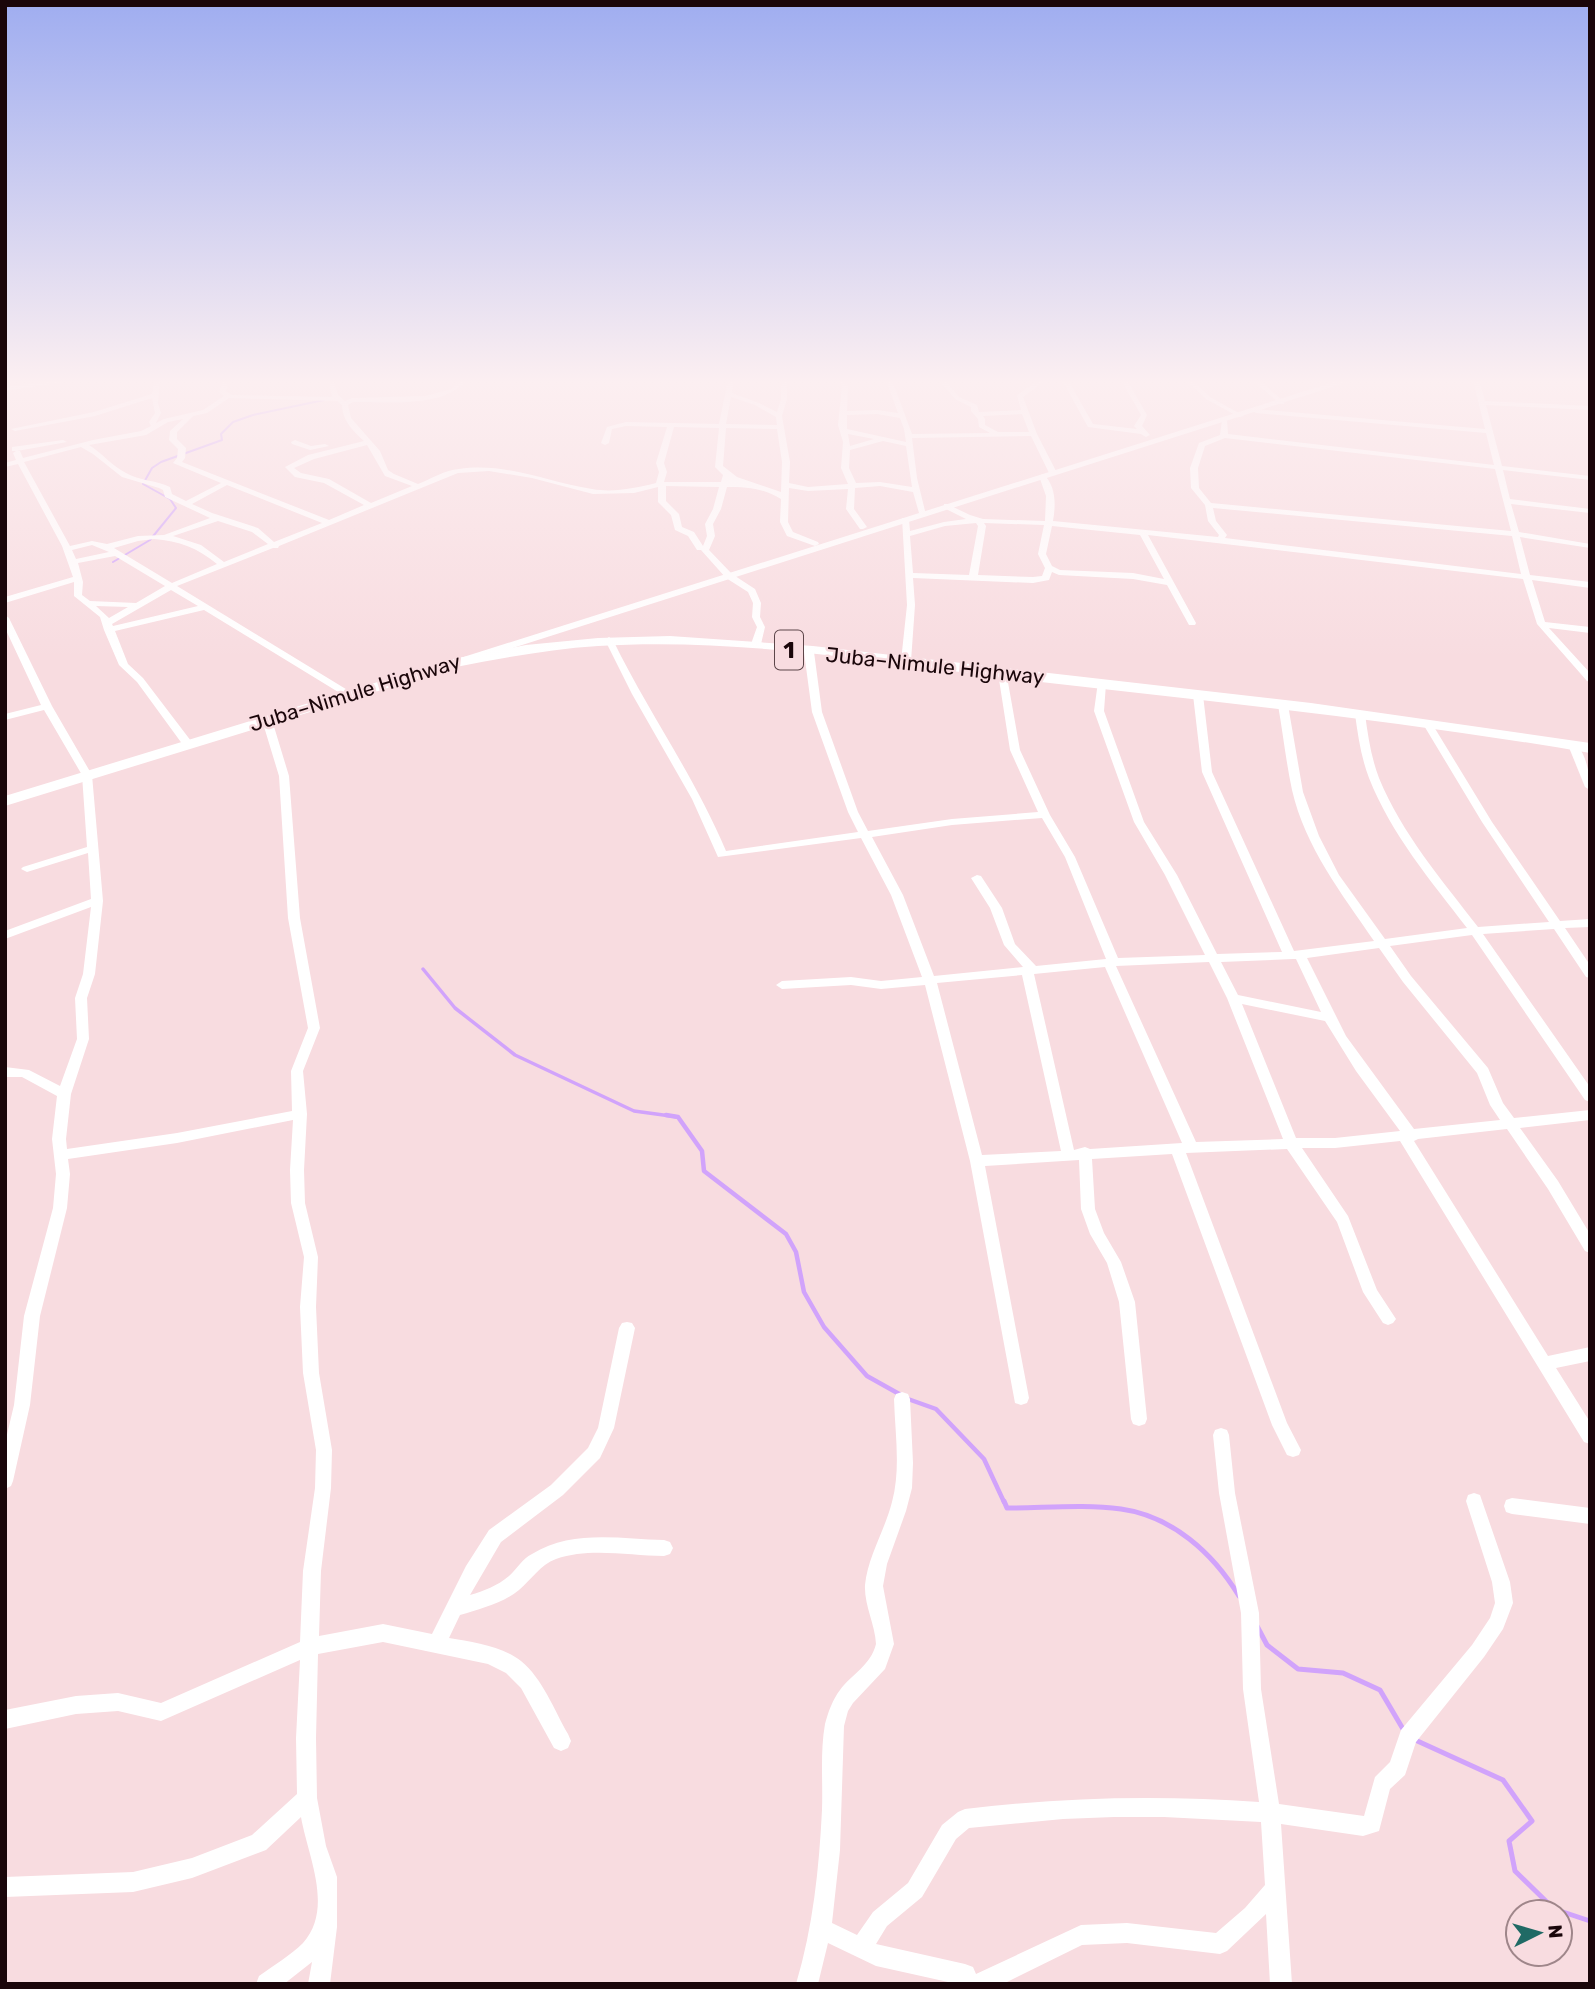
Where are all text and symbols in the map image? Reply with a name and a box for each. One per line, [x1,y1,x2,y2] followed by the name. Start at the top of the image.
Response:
[775,630,803,670] road number: 1
[825,642,1046,689] street label: Juba–Nimule Highway
[246,648,464,737] street label: Juba–Nimule Highway
[1504,1898,1574,1968] north arrow
[1543,1924,1567,1939] text: N

